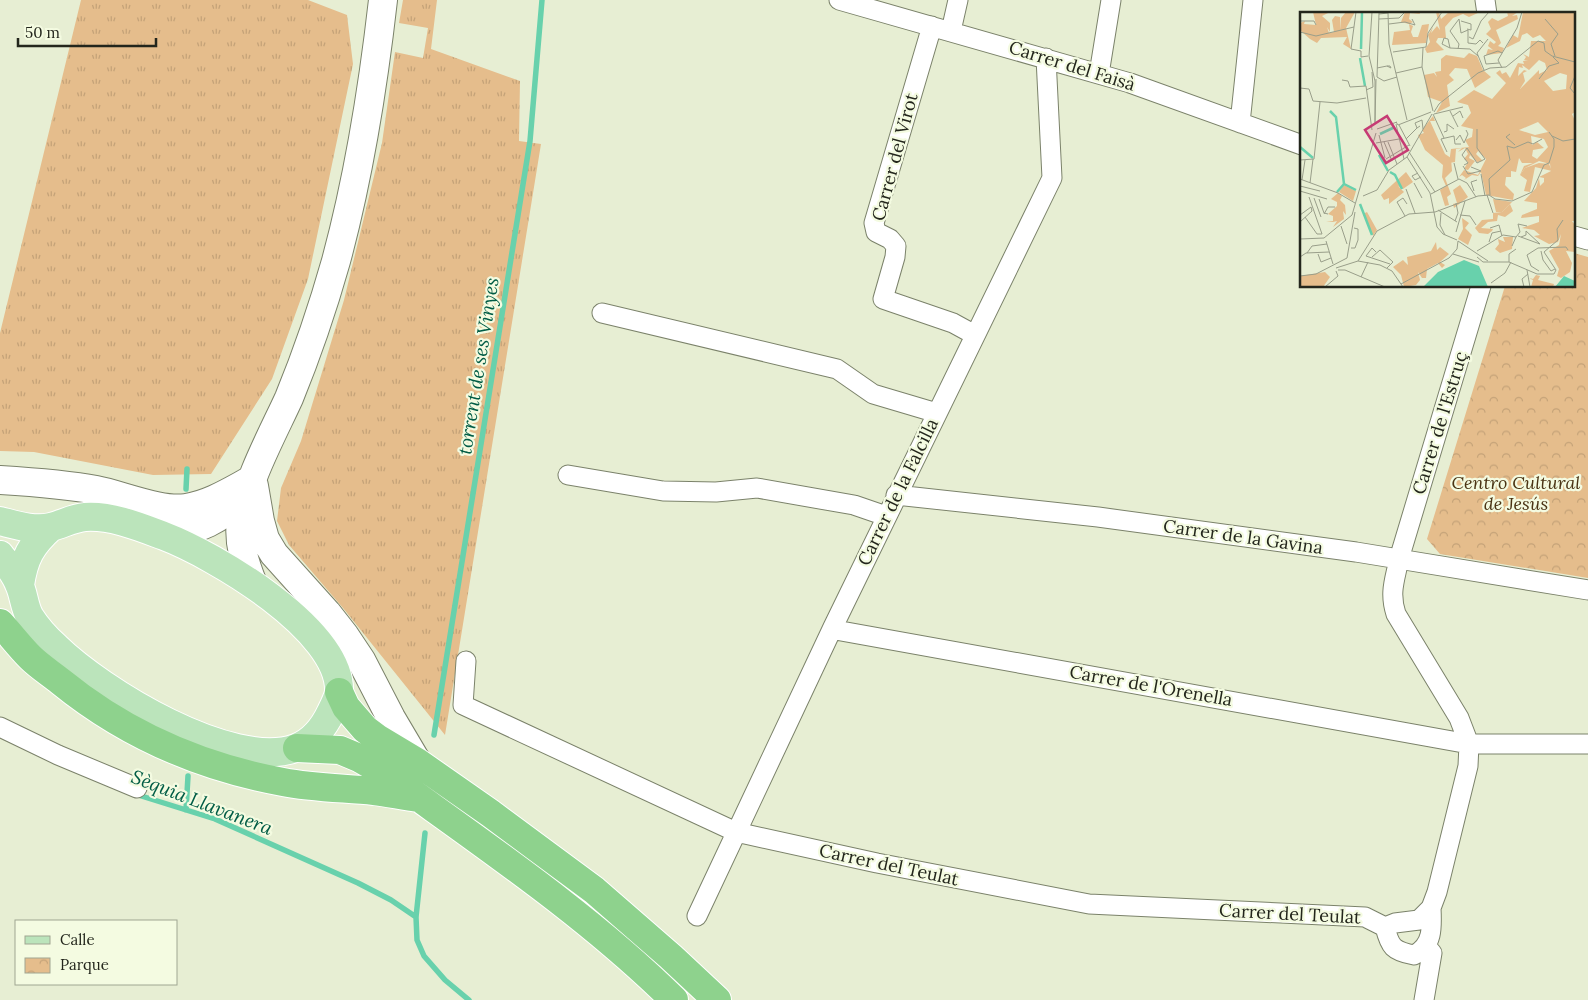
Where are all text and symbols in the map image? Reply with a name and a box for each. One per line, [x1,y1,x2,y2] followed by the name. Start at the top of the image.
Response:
[1300,12,1576,288] inset map
[18,15,155,47] scale bar
[25,23,60,42] text: 50 m
[1006,35,1138,96] street label: Carrer del Faisà
[866,90,923,223] street label: Carrer del Virot
[452,276,504,456] water label: torrent de ses Vinyes
[1407,349,1472,497] street label: Carrer de l'Estruç
[852,414,943,569] street label: Carrer de la Falcilla
[1452,471,1580,515] park label: Centro Cultural de Jesús
[1162,514,1324,559] street label: Carrer de la Gavina
[1068,660,1234,711] street label: Carrer de l'Orenella
[128,764,276,840] water label: Sèquia Llavanera
[817,839,961,891] street label: Carrer del Teulat
[1219,898,1362,929] street label: Carrer del Teulat
[15,920,178,985] legend
[60,930,95,949] text: Calle
[60,955,109,974] text: Parque

